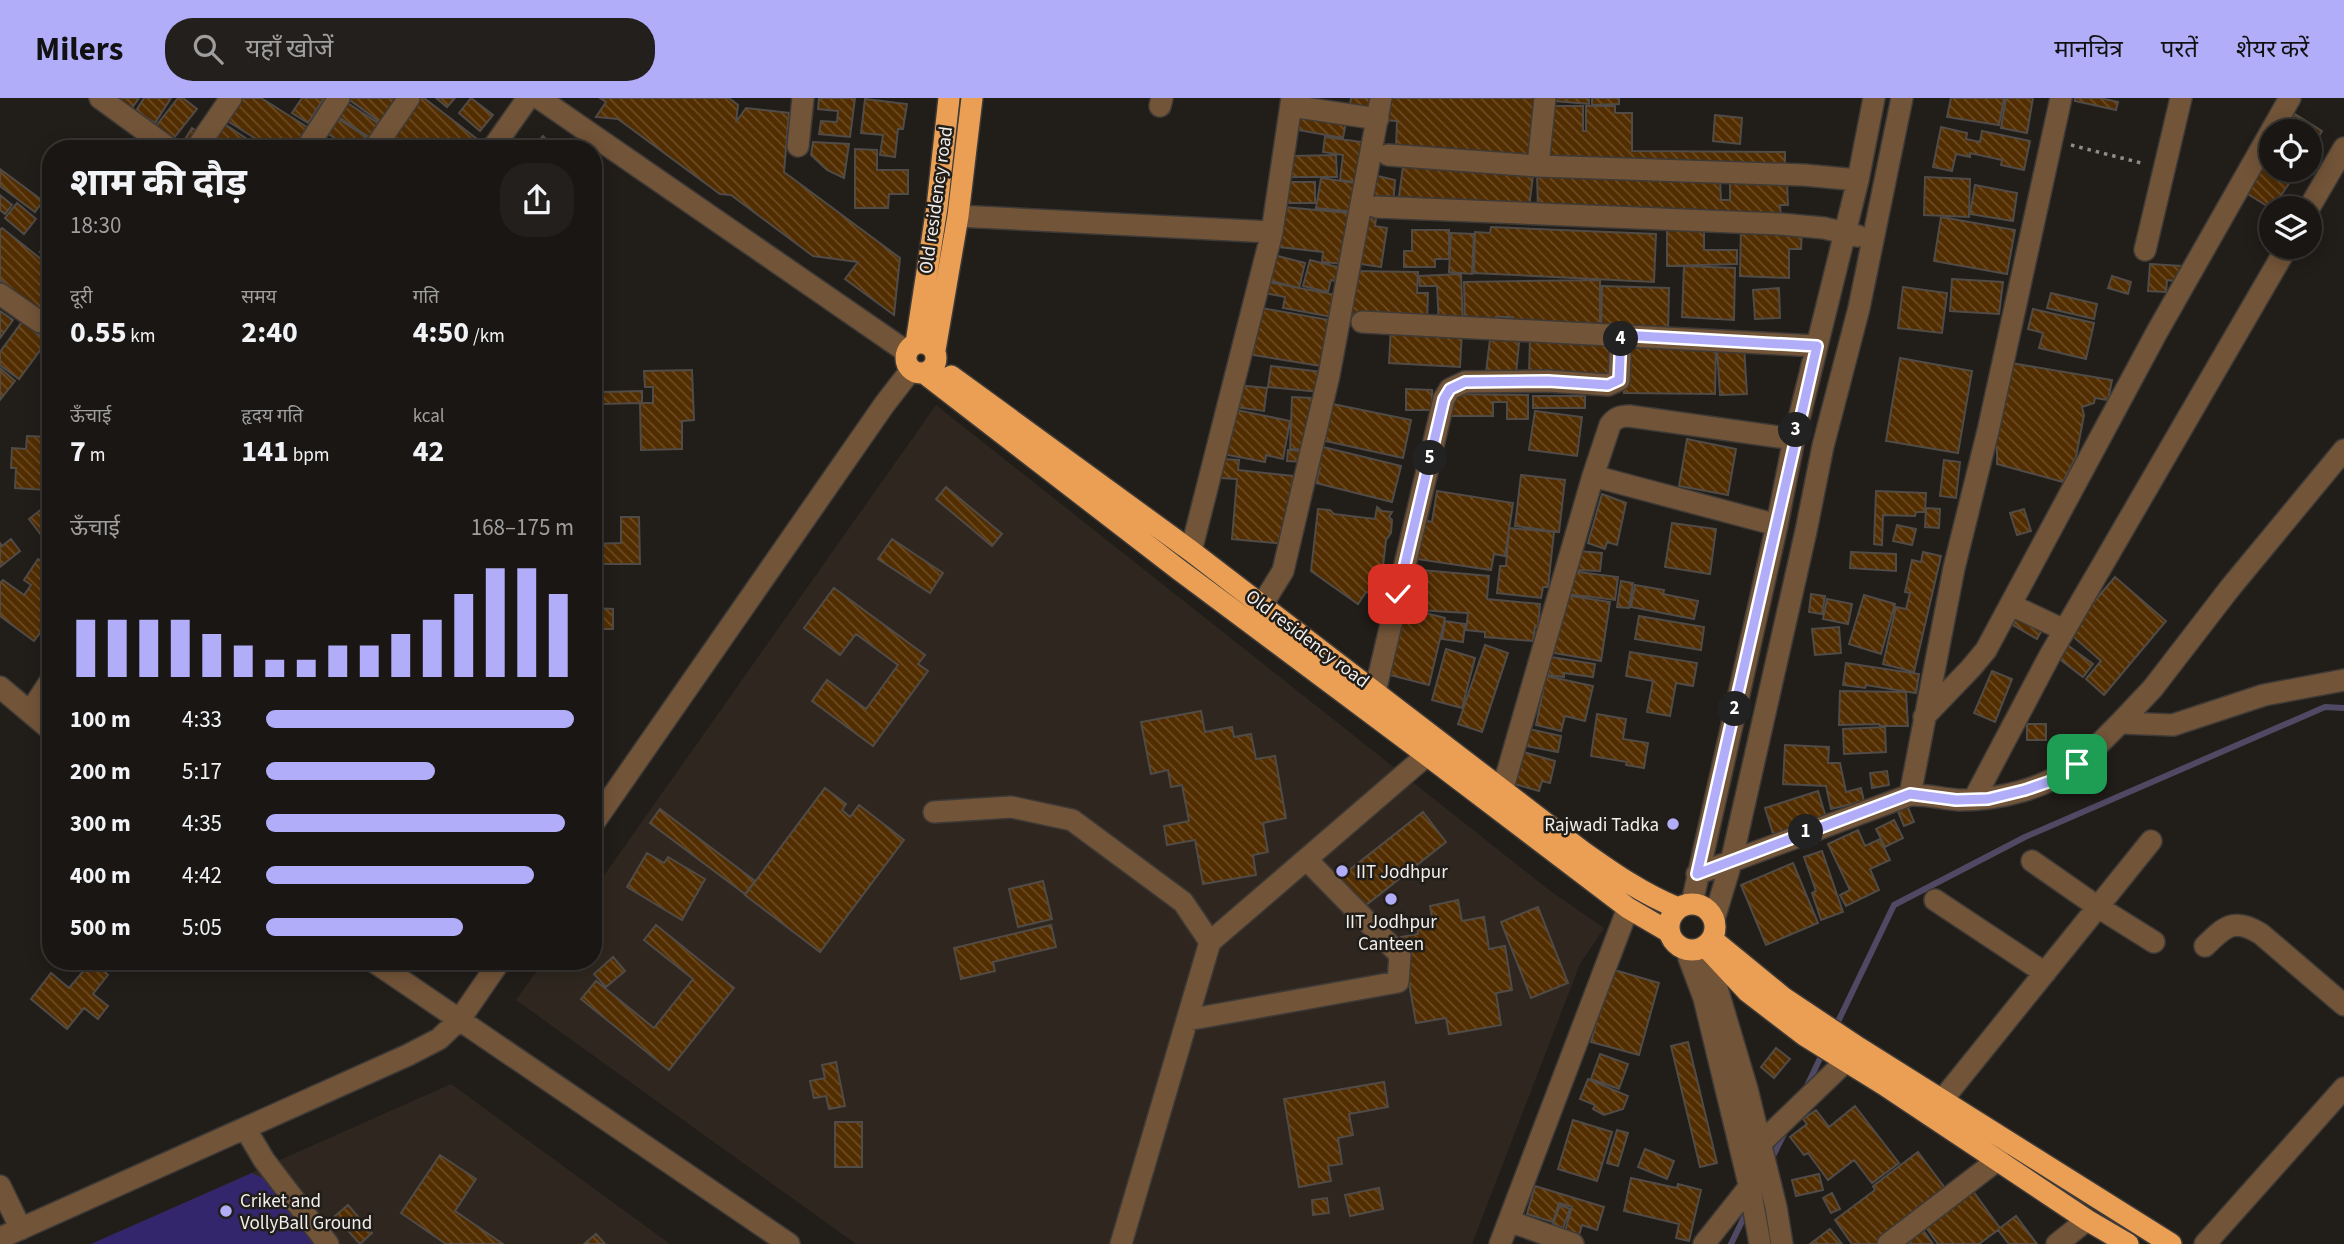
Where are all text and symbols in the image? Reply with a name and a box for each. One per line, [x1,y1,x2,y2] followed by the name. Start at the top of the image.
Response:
[165,18,655,81] search box
[35,26,123,73] text: Milers
[189,30,227,68] icon: search
[245,30,333,67] text: यहाँ खोजें
[2054,32,2123,67] text: मानचित्र
[2161,32,2198,67] text: परतें
[2236,32,2309,67] text: शेयर करें
[2259,119,2322,259] map controls
[2259,119,2322,182] button: locate
[913,125,960,276] street label: Old residency road
[70,156,247,210] text: शाम की दौड़
[500,163,574,237] button: share
[2259,196,2322,259] button: layers
[70,209,121,242] text: 18:30
[70,284,93,311] text: दूरी
[241,284,277,311] text: समय
[413,284,439,311] text: गति
[70,311,127,354] text: 0.55
[241,311,298,354] text: 2:40
[413,311,469,354] text: 4:50
[1604,322,1638,356] pin: 4
[127,323,156,350] text: km
[469,323,505,350] text: /km
[1615,325,1626,352] text: 4
[70,403,111,430] text: ऊँचाई
[241,403,303,430] text: हृदय गति
[413,403,445,430] text: kcal
[1778,412,1814,448] pin: 3
[1790,416,1801,443] text: 3
[70,430,86,473] text: 7
[241,430,289,473] text: 141
[413,430,444,473] text: 42
[1412,440,1448,476] pin: 5
[86,442,105,469] text: m
[289,442,329,469] text: bpm
[1424,444,1435,471] text: 5
[70,511,120,544] text: ऊँचाई
[471,511,574,544] text: 168–175 m
[1368,564,1428,624] pin
[1379,575,1417,613] icon: check
[1240,584,1375,695] street label: Old residency road
[1718,692,1752,726] pin: 2
[1729,695,1740,722] text: 2
[70,703,131,736] text: 100 m
[182,703,222,736] text: 4:33
[2047,734,2107,794] pin
[2058,745,2096,783] icon: arrive
[70,755,131,788] text: 200 m
[182,755,222,788] text: 5:17
[70,807,131,840] text: 300 m
[182,807,222,840] text: 4:35
[1544,812,1659,839] place label: Rajwadi Tadka
[1788,814,1824,850] pin: 1
[1665,816,1681,832] marker: Rajwadi Tadka
[1800,818,1811,845] text: 1
[70,859,131,892] text: 400 m
[182,859,222,892] text: 4:42
[1356,859,1448,886] place label: IIT Jodhpur
[1334,863,1350,879] marker: IIT Jodhpur
[1383,891,1399,907] marker: IIT Jodhpur Canteen
[1345,909,1437,958] place label: IIT Jodhpur Canteen
[70,911,131,944] text: 500 m
[182,911,222,944] text: 5:05
[240,1188,372,1237] place label: Criket and VollyBall Ground
[218,1203,234,1219] marker: Criket and VollyBall Ground

